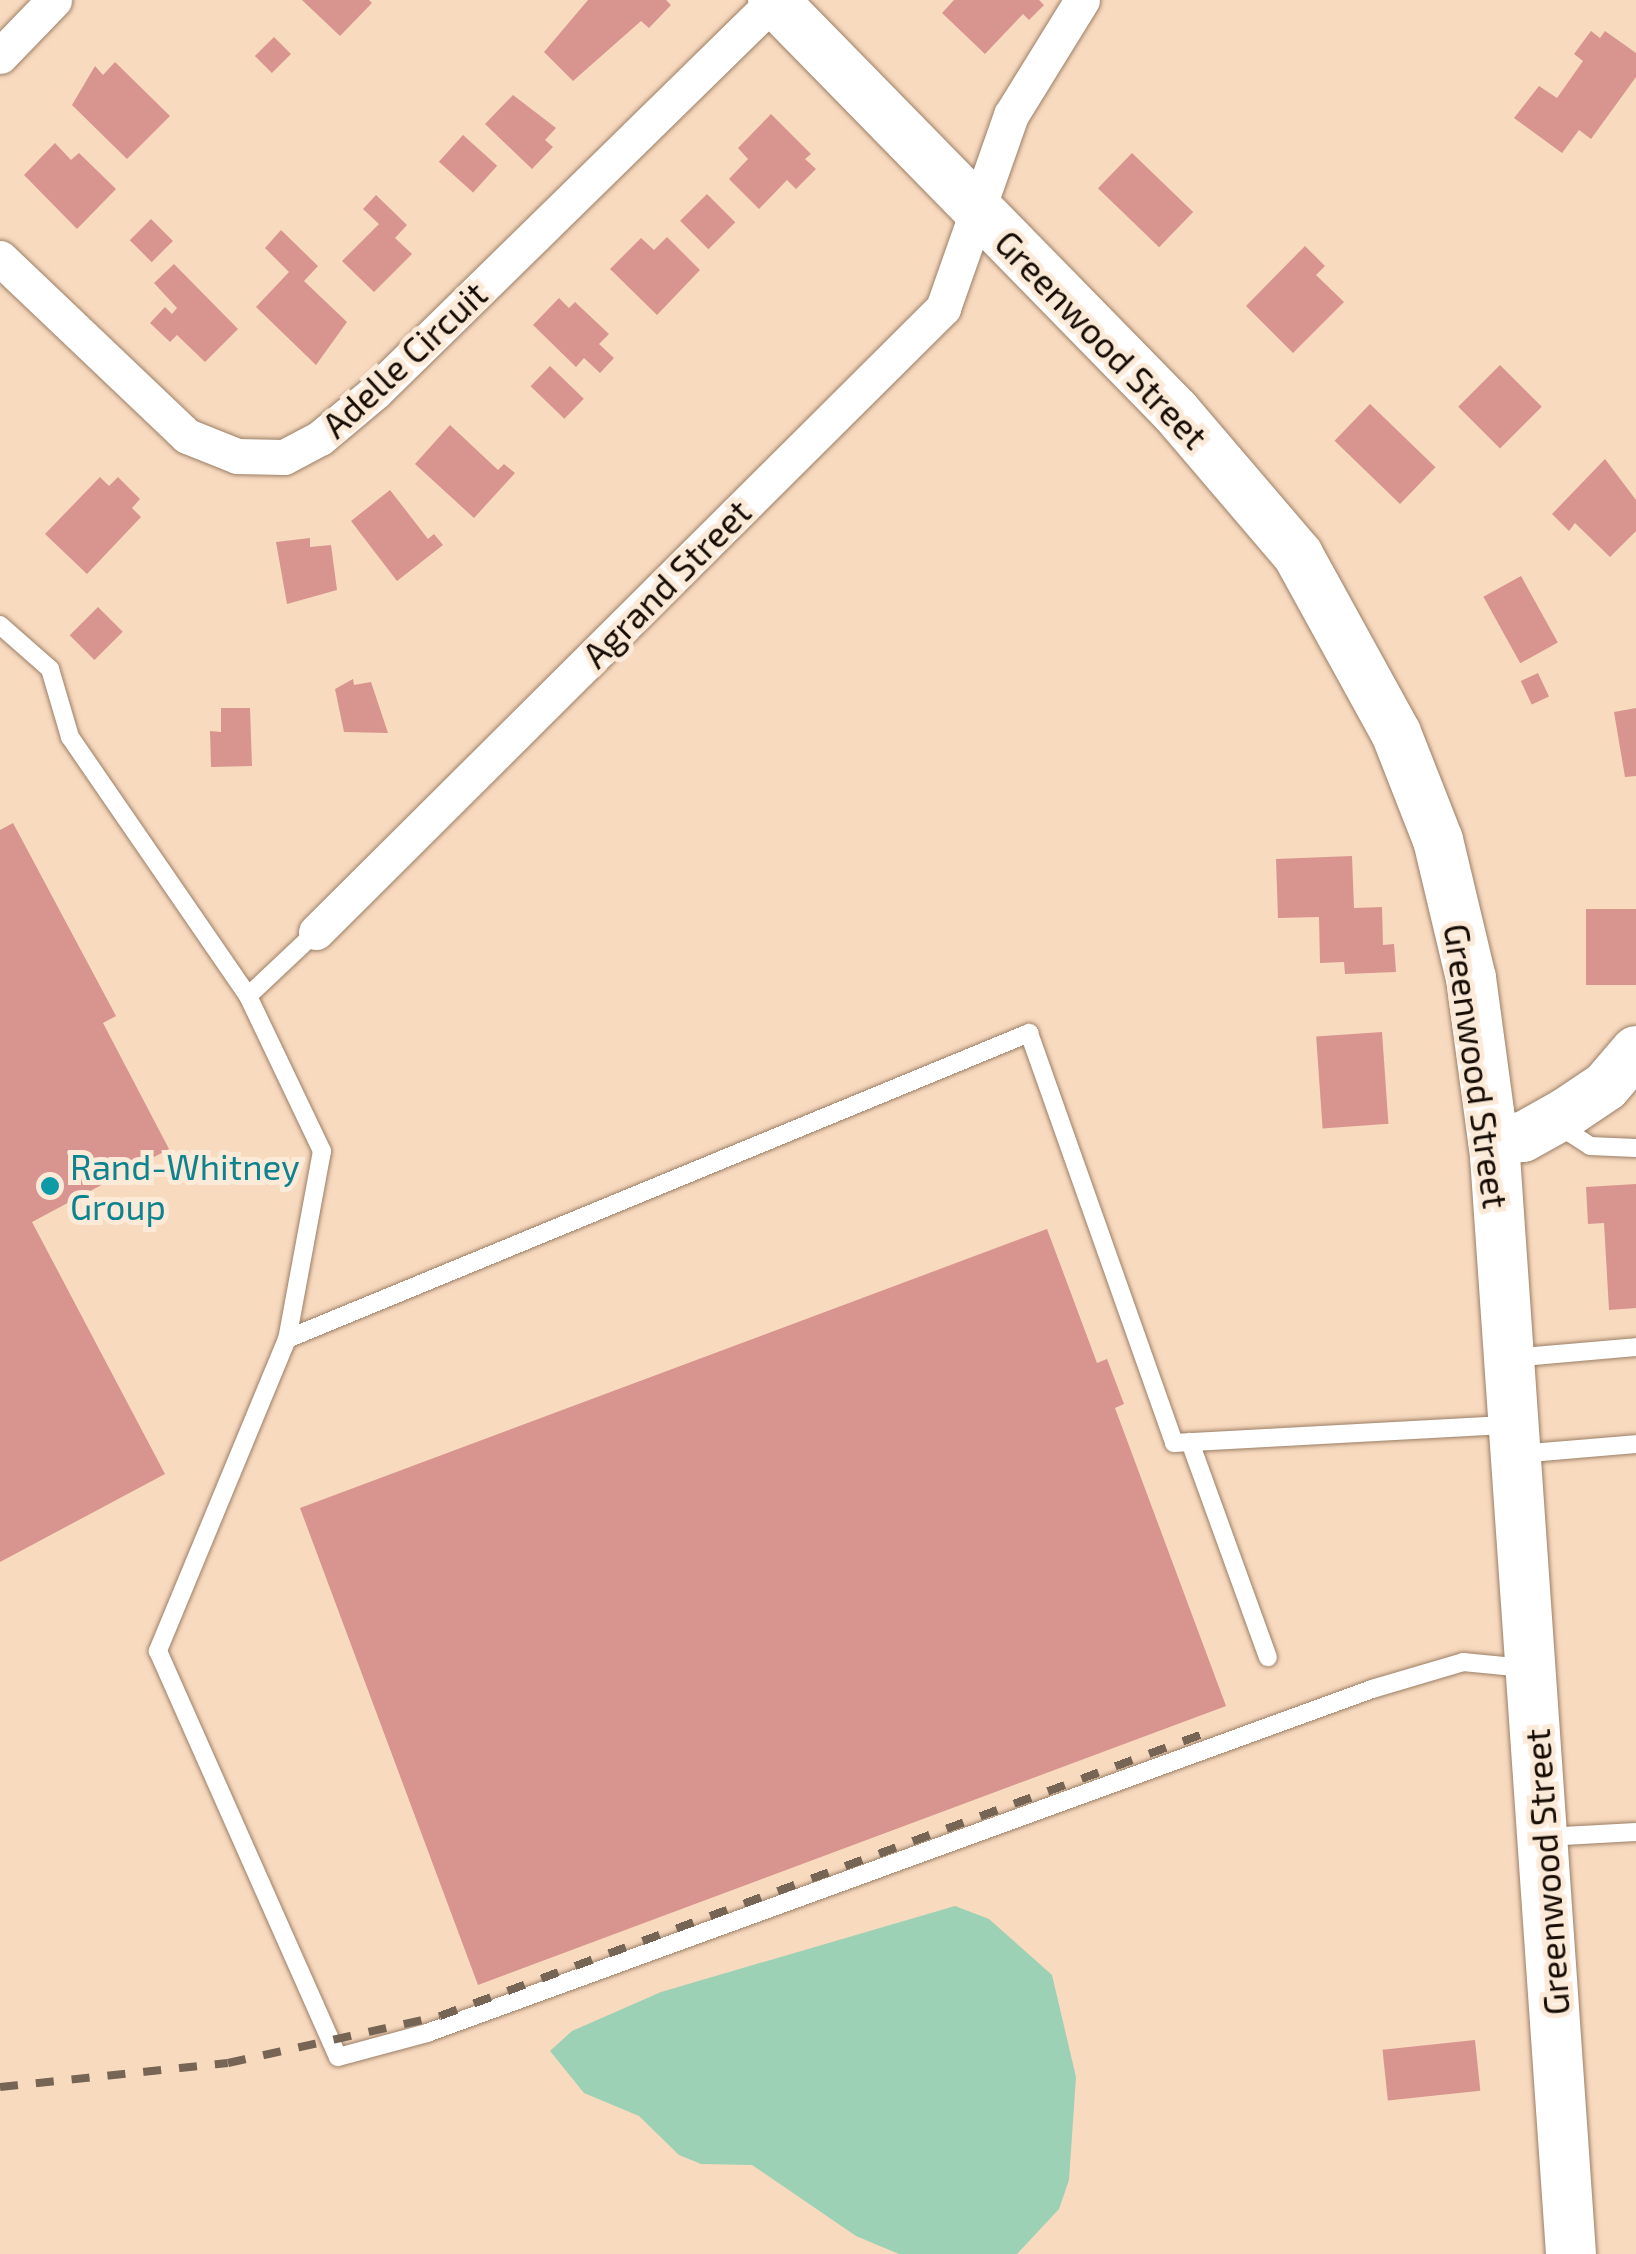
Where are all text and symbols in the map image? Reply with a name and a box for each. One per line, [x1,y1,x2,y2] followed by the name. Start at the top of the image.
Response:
[987,221,1217,457] street label: Greenwood Street
[313,272,495,446] street label: Adelle Circuit
[573,490,759,676] street label: Agrand Street
[1436,921,1518,1211] street label: Greenwood Street
[70,1145,300,1227] place label: Rand-Whitney Group
[39,1175,61,1197] marker: Rand-Whitney Group
[1515,1727,1577,2017] street label: Greenwood Street

